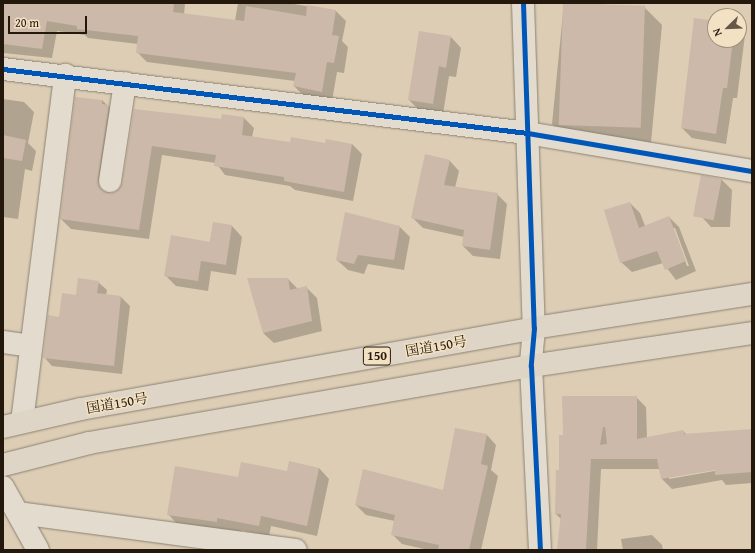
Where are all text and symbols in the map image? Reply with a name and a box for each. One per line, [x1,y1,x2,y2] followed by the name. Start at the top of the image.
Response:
[10,8,89,34] scale bar
[707,8,747,48] north arrow
[15,14,39,31] text: 20 m
[708,26,726,39] text: N
[404,332,468,360] street label: 国道150号
[362,345,392,367] road number: 150
[85,389,149,417] street label: 国道150号

